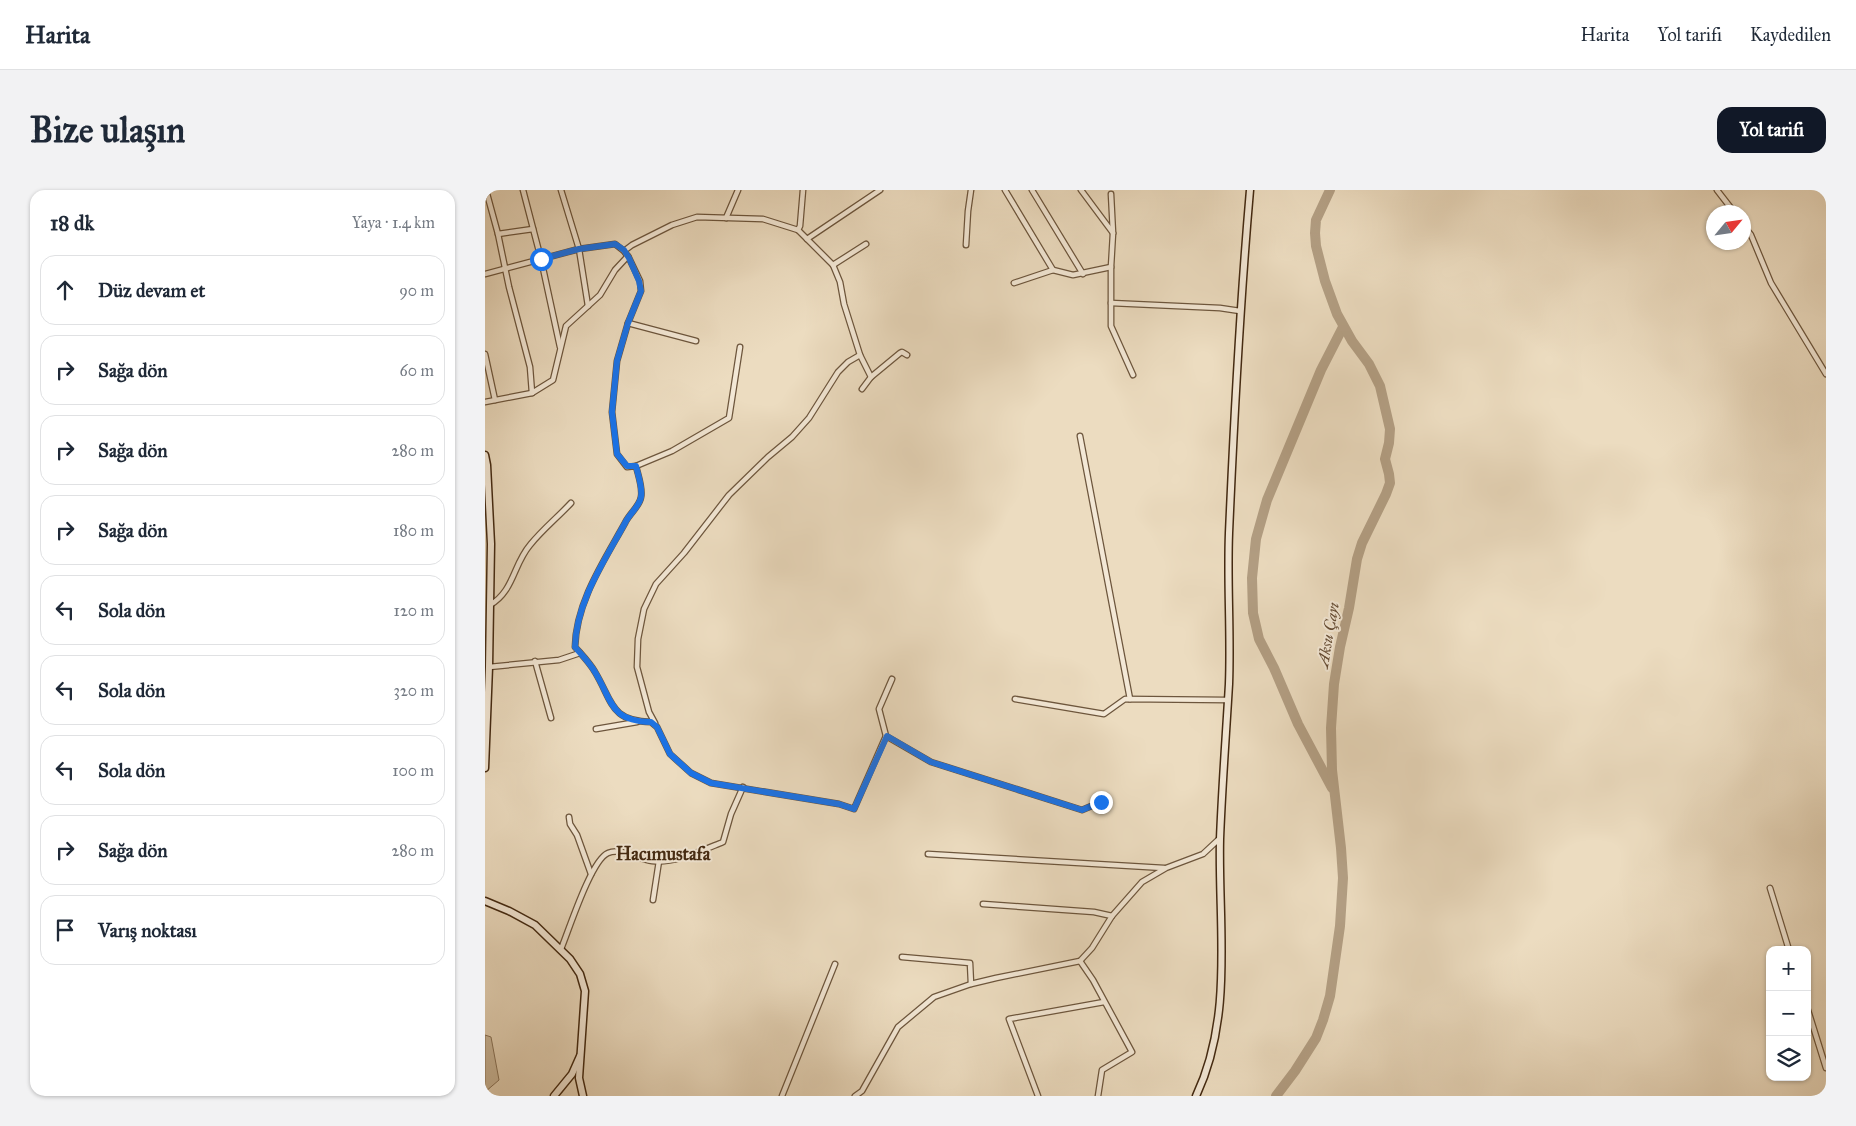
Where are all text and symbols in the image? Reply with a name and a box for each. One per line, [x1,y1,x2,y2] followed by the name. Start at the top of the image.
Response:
[25,20,90,50] text: Harita
[1580,24,1629,46] text: Harita
[1657,24,1722,46] text: Yol tarifi
[1750,24,1831,46] text: Kaydedilen
[1717,107,1826,153] button: Yol tarifi
[30,109,185,152] text: Bize ulaşın
[1706,205,1751,250] north arrow
[50,210,94,236] text: 18 dk
[352,213,435,232] text: Yaya · 1.4 km
[530,248,553,271] route start
[51,276,79,304] icon: ahead
[98,279,205,302] text: Düz devam et
[399,281,434,300] text: 90 m
[51,356,79,384] icon: right
[98,359,167,382] text: Sağa dön
[400,361,434,380] text: 60 m
[51,436,79,464] icon: right
[98,439,167,462] text: Sağa dön
[391,441,434,460] text: 280 m
[51,516,79,544] icon: right
[98,519,167,542] text: Sağa dön
[393,521,434,540] text: 180 m
[51,596,79,624] icon: left
[98,599,165,622] text: Sola dön
[1313,600,1343,671] water label: Aksu Çayı
[394,601,434,620] text: 120 m
[51,676,79,704] icon: left
[98,679,165,702] text: Sola dön
[394,681,434,700] text: 320 m
[51,756,79,784] icon: left
[98,759,165,782] text: Sola dön
[392,761,434,780] text: 100 m
[1090,791,1113,814] route end
[51,836,79,864] icon: right
[98,839,167,862] text: Sağa dön
[391,841,434,860] text: 280 m
[616,843,711,865] district label: Hacımustafa
[51,916,79,944] icon: arrive
[98,919,197,942] text: Varış noktası
[1766,946,1811,1081] map controls
[1766,946,1811,991] button: +
[1766,991,1811,1036] button: −
[1766,1036,1811,1081] button: layers

